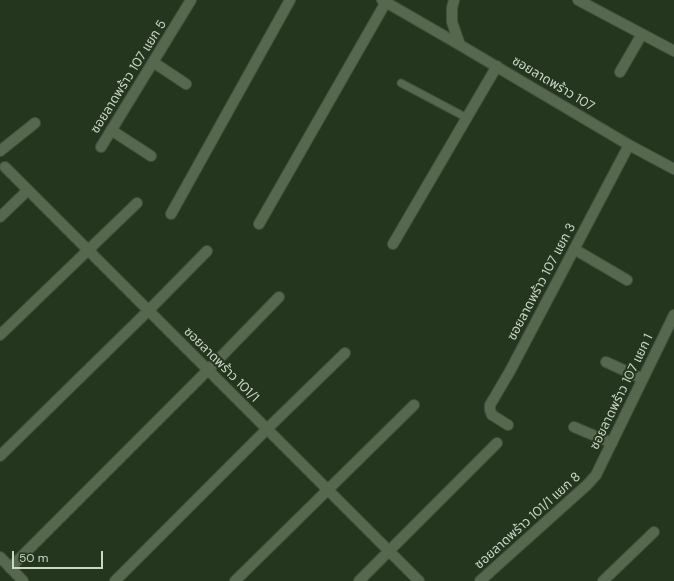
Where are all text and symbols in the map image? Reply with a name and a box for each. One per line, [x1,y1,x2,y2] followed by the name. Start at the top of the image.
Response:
[88,17,170,137] street label: ซอยลาดพร้าว 107 แยก 5
[509,53,597,115] street label: ซอยลาดพร้าว 107
[504,221,580,343] street label: ซอยลาดพร้าว 107 แยก 3
[180,324,262,406] street label: ซอยลาดพร้าว 101/1
[587,332,657,452] street label: ซอยลาดพร้าว 107 แยก 1
[472,469,584,573] street label: ซอยลาดพร้าว 101/1 แยก 8
[14,543,105,569] scale bar
[19,550,48,566] text: 50 m

